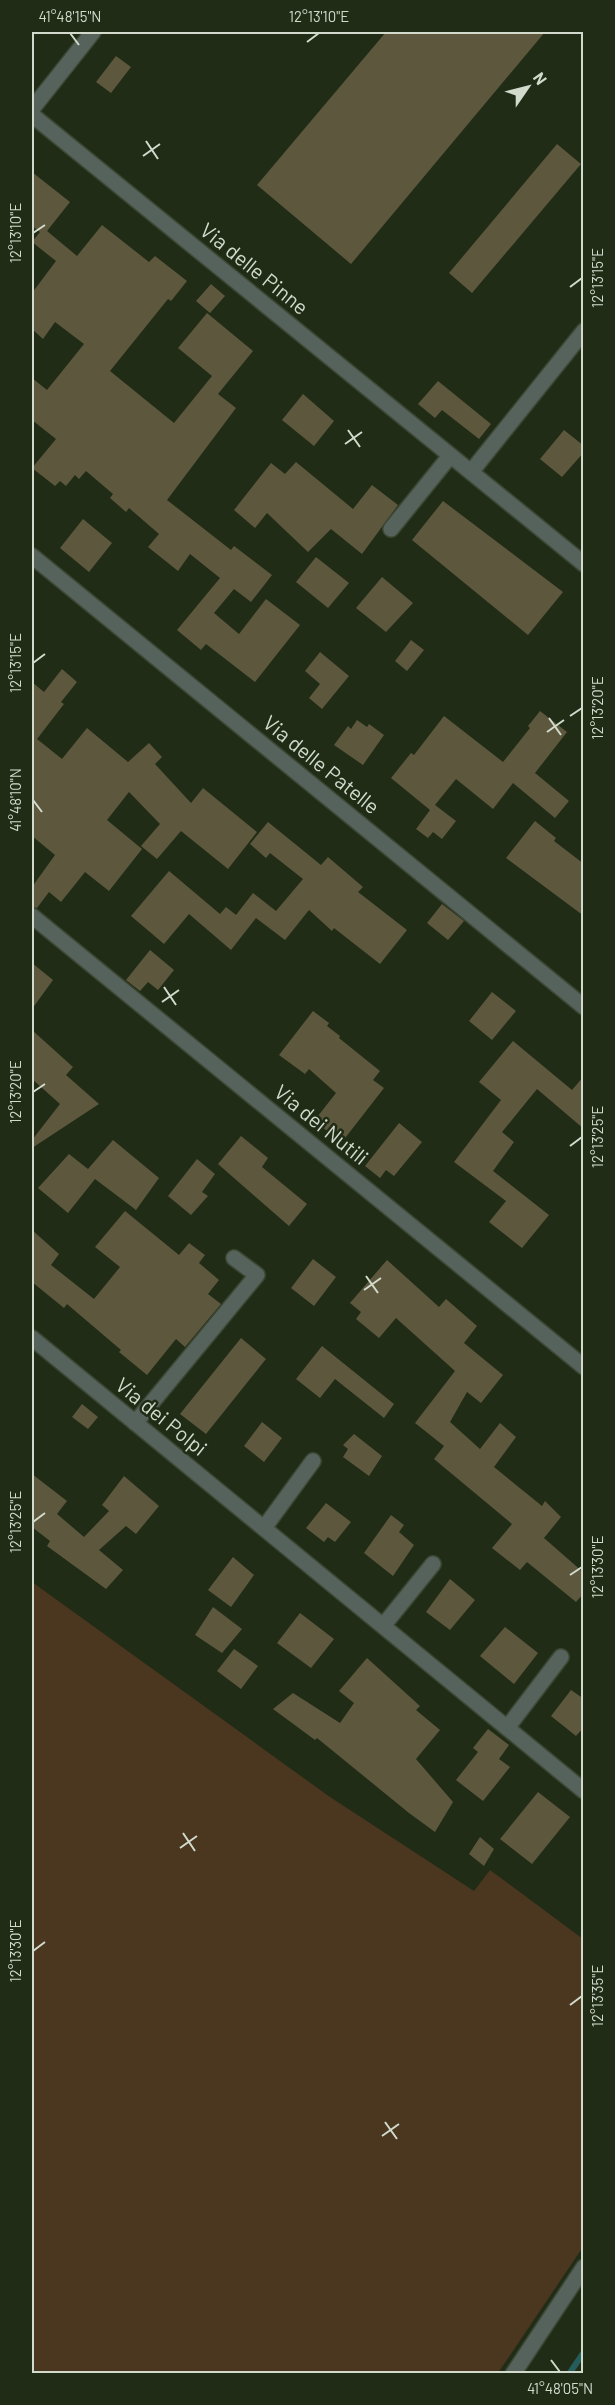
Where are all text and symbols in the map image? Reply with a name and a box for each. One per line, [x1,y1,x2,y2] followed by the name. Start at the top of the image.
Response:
[39,7,101,25] text: 41°48'15"N
[289,7,349,25] text: 12°13'10"E
[498,57,558,117] north arrow
[530,68,552,88] text: N
[6,203,24,263] text: 12°13'10"E
[196,217,314,319] street label: Via delle Pinne
[588,248,606,308] text: 12°13'15"E
[6,633,24,693] text: 12°13'15"E
[588,676,606,740] text: 12°13'20"E
[259,709,385,818] street label: Via delle Patelle
[6,768,24,832] text: 41°48'10"N
[6,1060,24,1124] text: 12°13'20"E
[270,1078,374,1169] street label: Via dei Nutili
[588,1106,606,1168] text: 12°13'25"E
[111,1371,213,1460] street label: Via dei Polpi
[6,1491,24,1553] text: 12°13'25"E
[588,1535,606,1599] text: 12°13'30"E
[6,1919,24,1983] text: 12°13'30"E
[588,1965,606,2027] text: 12°13'35"E
[527,2379,593,2397] text: 41°48'05"N

